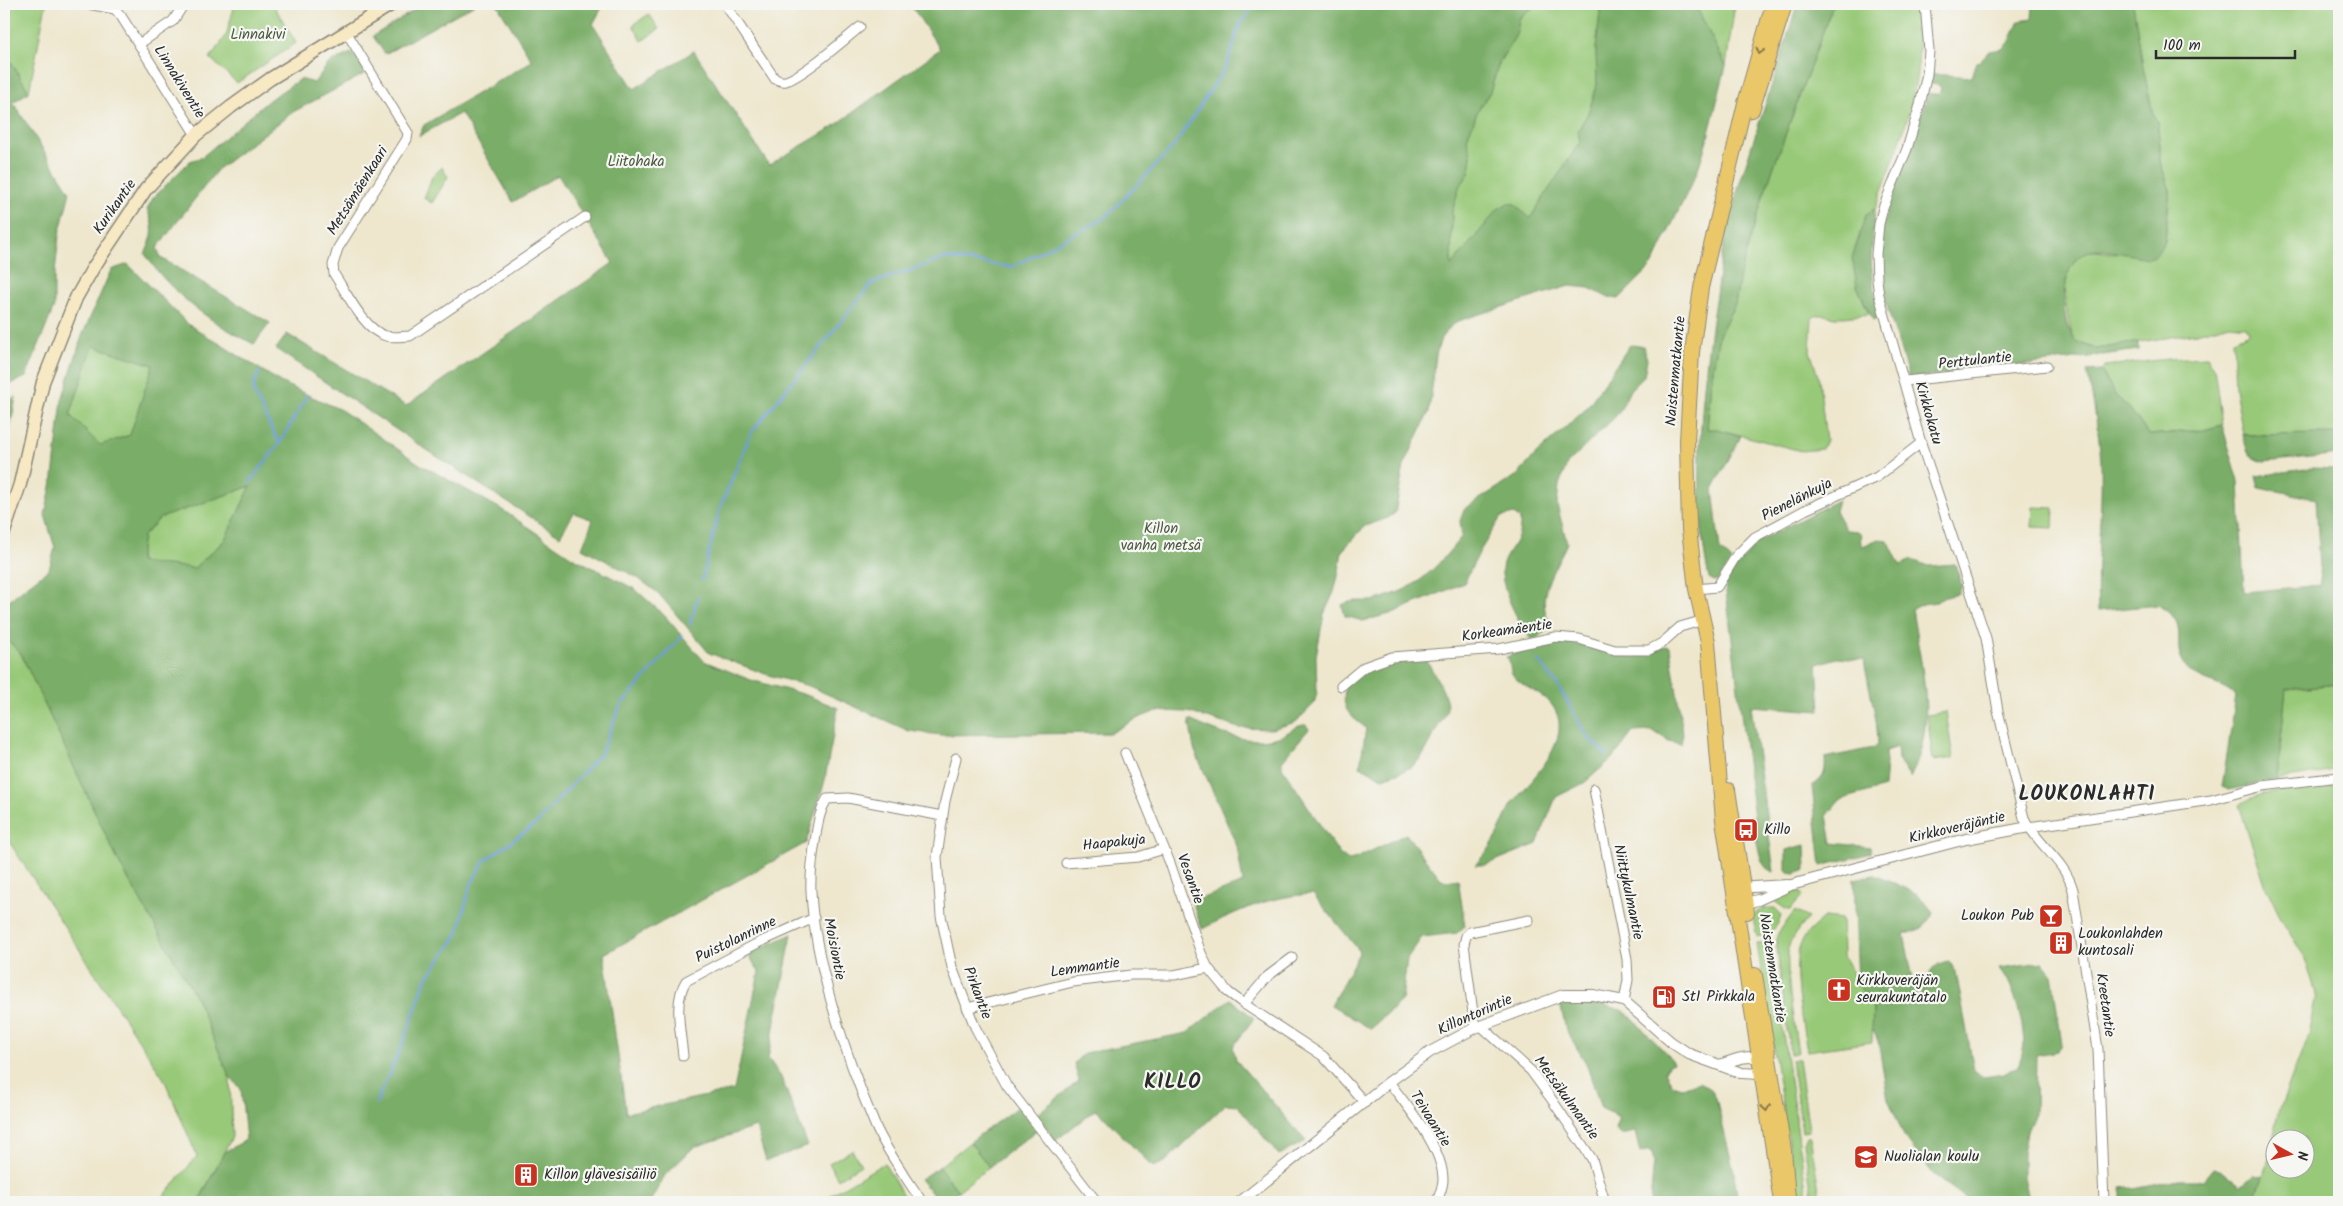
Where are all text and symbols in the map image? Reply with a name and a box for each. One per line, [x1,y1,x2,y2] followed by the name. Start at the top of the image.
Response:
[230,23,287,47] park label: Linnakivi
[2156,28,2294,60] scale bar
[2163,34,2201,58] text: 100 m
[147,41,211,124] street label: Linnakiventie
[1755,46,1765,54] one-way arrow
[321,140,396,240] street label: Metsämäenkaari
[607,150,665,174] park label: Liitohaka
[87,174,143,240] street label: Kurikantie
[1659,315,1693,427] street label: Naistenmatkantie
[1937,345,2013,377] street label: Perttulantie
[1907,378,1949,448] street label: Kirkkokatu
[1757,472,1837,528] street label: Pienelänkuja
[1121,517,1202,558] park label: Killon vanha metsä
[1460,613,1554,649] street label: Korkeamäentie
[2019,779,2155,811] district label: LOUKONLAHTI
[1906,805,2008,851] street label: Kirkkoveräjäntie
[1733,817,1759,843] bus stop icon: Killo
[1764,818,1791,842] place label: Killo
[1081,828,1147,858] street label: Haapakuja
[1606,842,1650,942] street label: Niittykulmantie
[1170,850,1210,908] street label: Vesantie
[2038,903,2064,929] bar icon: Loukon Pub
[1961,904,2034,928] place label: Loukon Pub
[691,910,781,970] street label: Puistolanrinne
[1751,911,1793,1025] street label: Naistenmatkantie
[816,916,852,982] street label: Moisiontie
[2078,922,2163,963] place label: Loukonlahden kuntosali
[2048,930,2074,956] building icon: Loukonlahden kuntosali
[1049,951,1122,985] street label: Lemmantie
[956,963,998,1023] street label: Pirkantie
[1856,969,1947,1010] place label: Kirkkoveräjän seurakuntatalo
[2089,971,2121,1039] street label: Kreetantie
[1826,977,1852,1003] church icon: Kirkkoveräjän seurakuntatalo
[1651,984,1677,1010] fuel station icon: St1 Pirkkala
[1682,985,1755,1009] place label: St1 Pirkkala
[1434,988,1517,1042] street label: Killontorintie
[1527,1051,1605,1145] street label: Metsäkulmantie
[1144,1067,1202,1099] district label: KILLO
[1403,1086,1457,1152] street label: Teivaantie
[1761,1104,1771,1112] one-way arrow
[2266,1128,2316,1178] north arrow
[1853,1144,1879,1170] school or university icon: Nuolialan koulu
[1884,1145,1979,1169] place label: Nuolialan koulu
[2290,1150,2313,1162] text: N
[513,1162,539,1188] building icon: Killon ylävesisäiliö
[544,1163,657,1187] place label: Killon ylävesisäiliö

